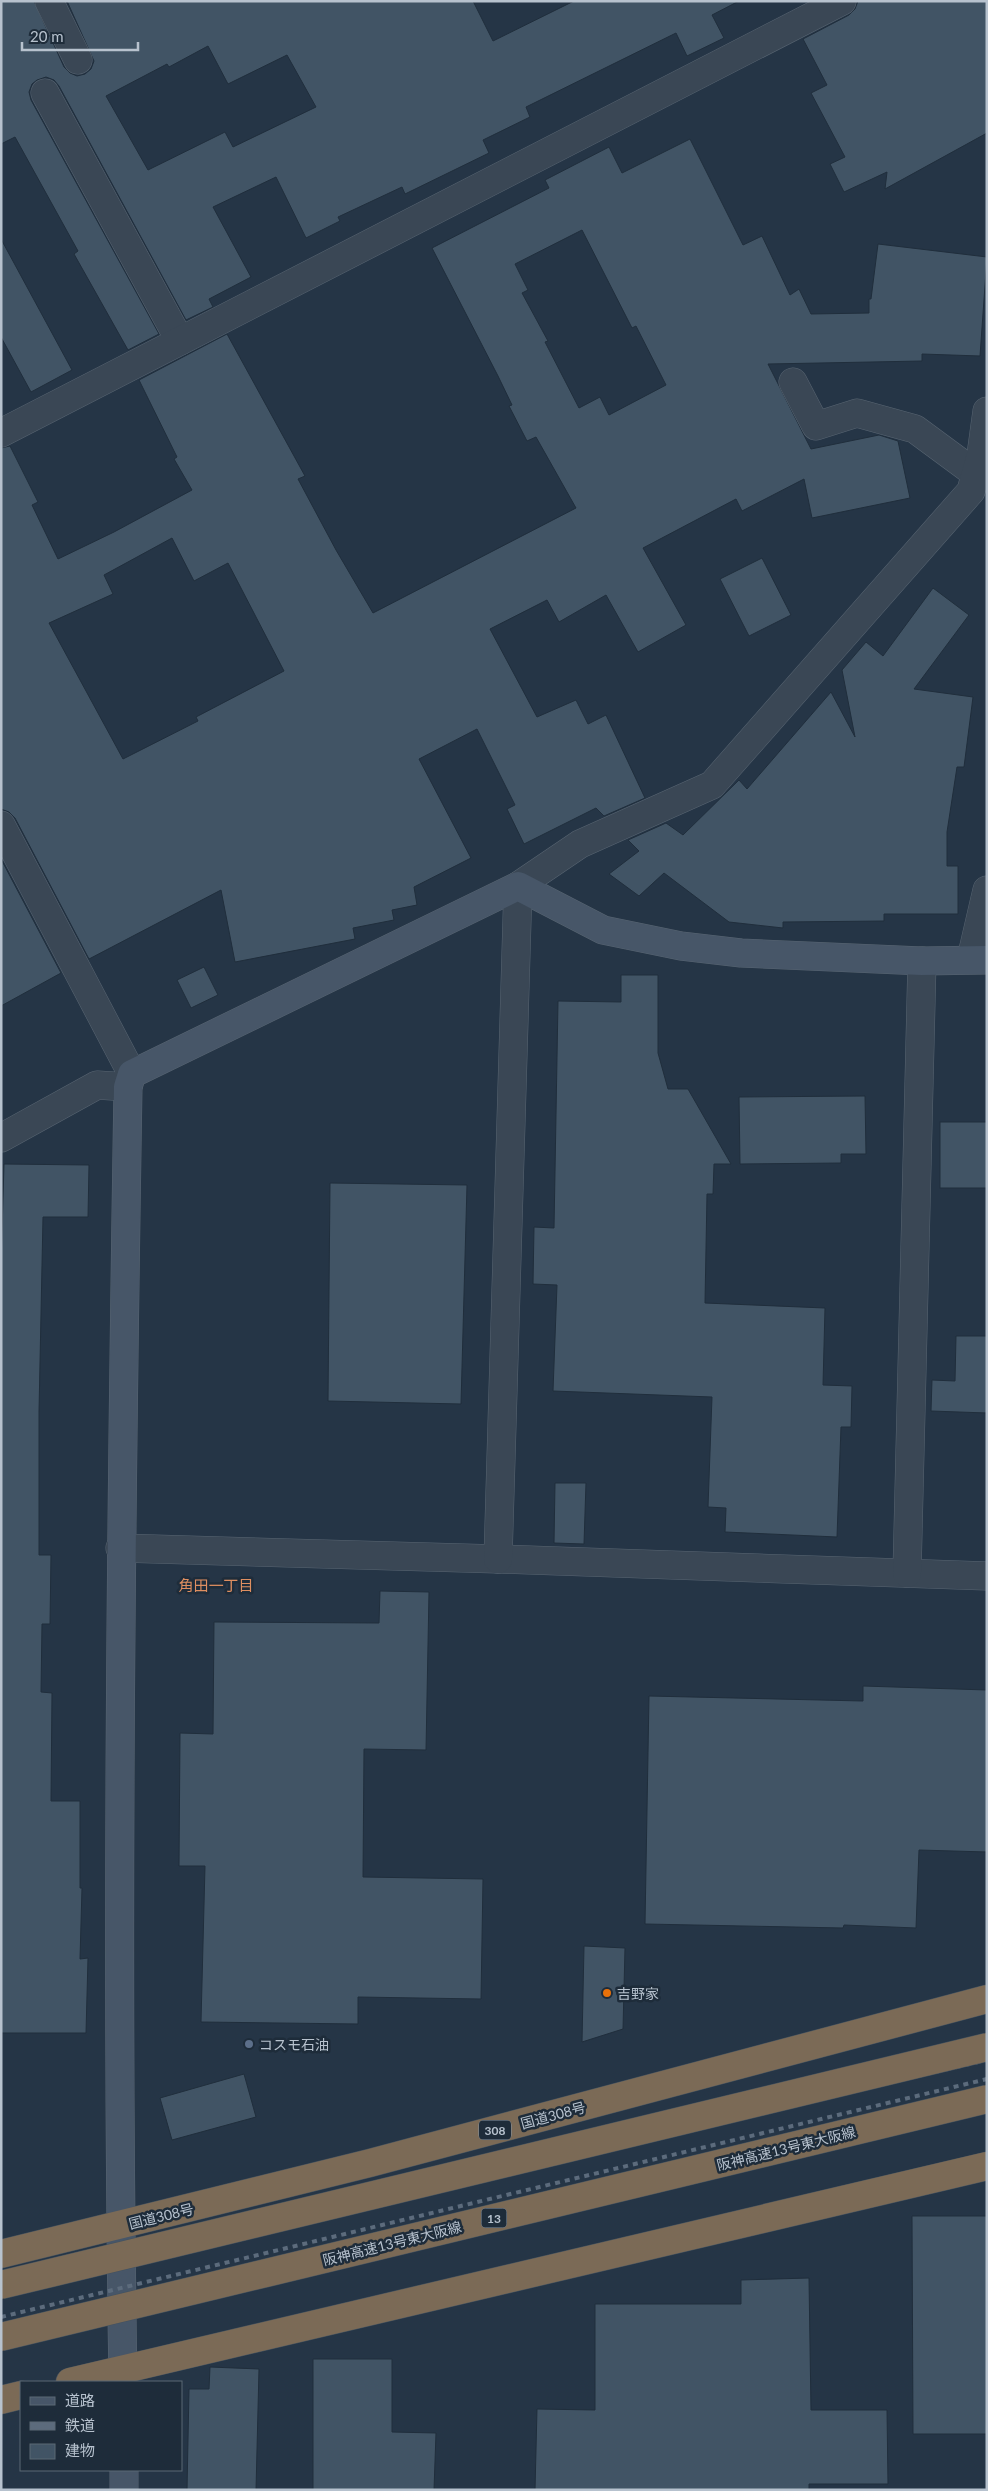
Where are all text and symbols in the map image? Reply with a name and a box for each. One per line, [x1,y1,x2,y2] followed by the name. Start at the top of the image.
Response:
[22,20,139,52] scale bar
[30,27,64,45] text: 20 m
[178,1576,254,1594] district label: 角田一丁目
[617,1985,659,2002] place label: 吉野家
[601,1987,613,1999] marker: 吉野家
[259,2036,329,2053] place label: コスモ石油
[243,2038,255,2050] marker: コスモ石油
[519,2098,587,2132] street label: 国道308号
[479,2120,511,2140] road number: 308
[715,2123,857,2173] street label: 阪神高速13号東大阪線
[127,2200,195,2232] street label: 国道308号
[482,2208,506,2228] road number: 13
[321,2218,463,2268] street label: 阪神高速13号東大阪線
[20,2381,182,2471] legend
[65,2391,95,2409] text: 道路
[65,2416,95,2434] text: 鉄道
[65,2441,95,2459] text: 建物

